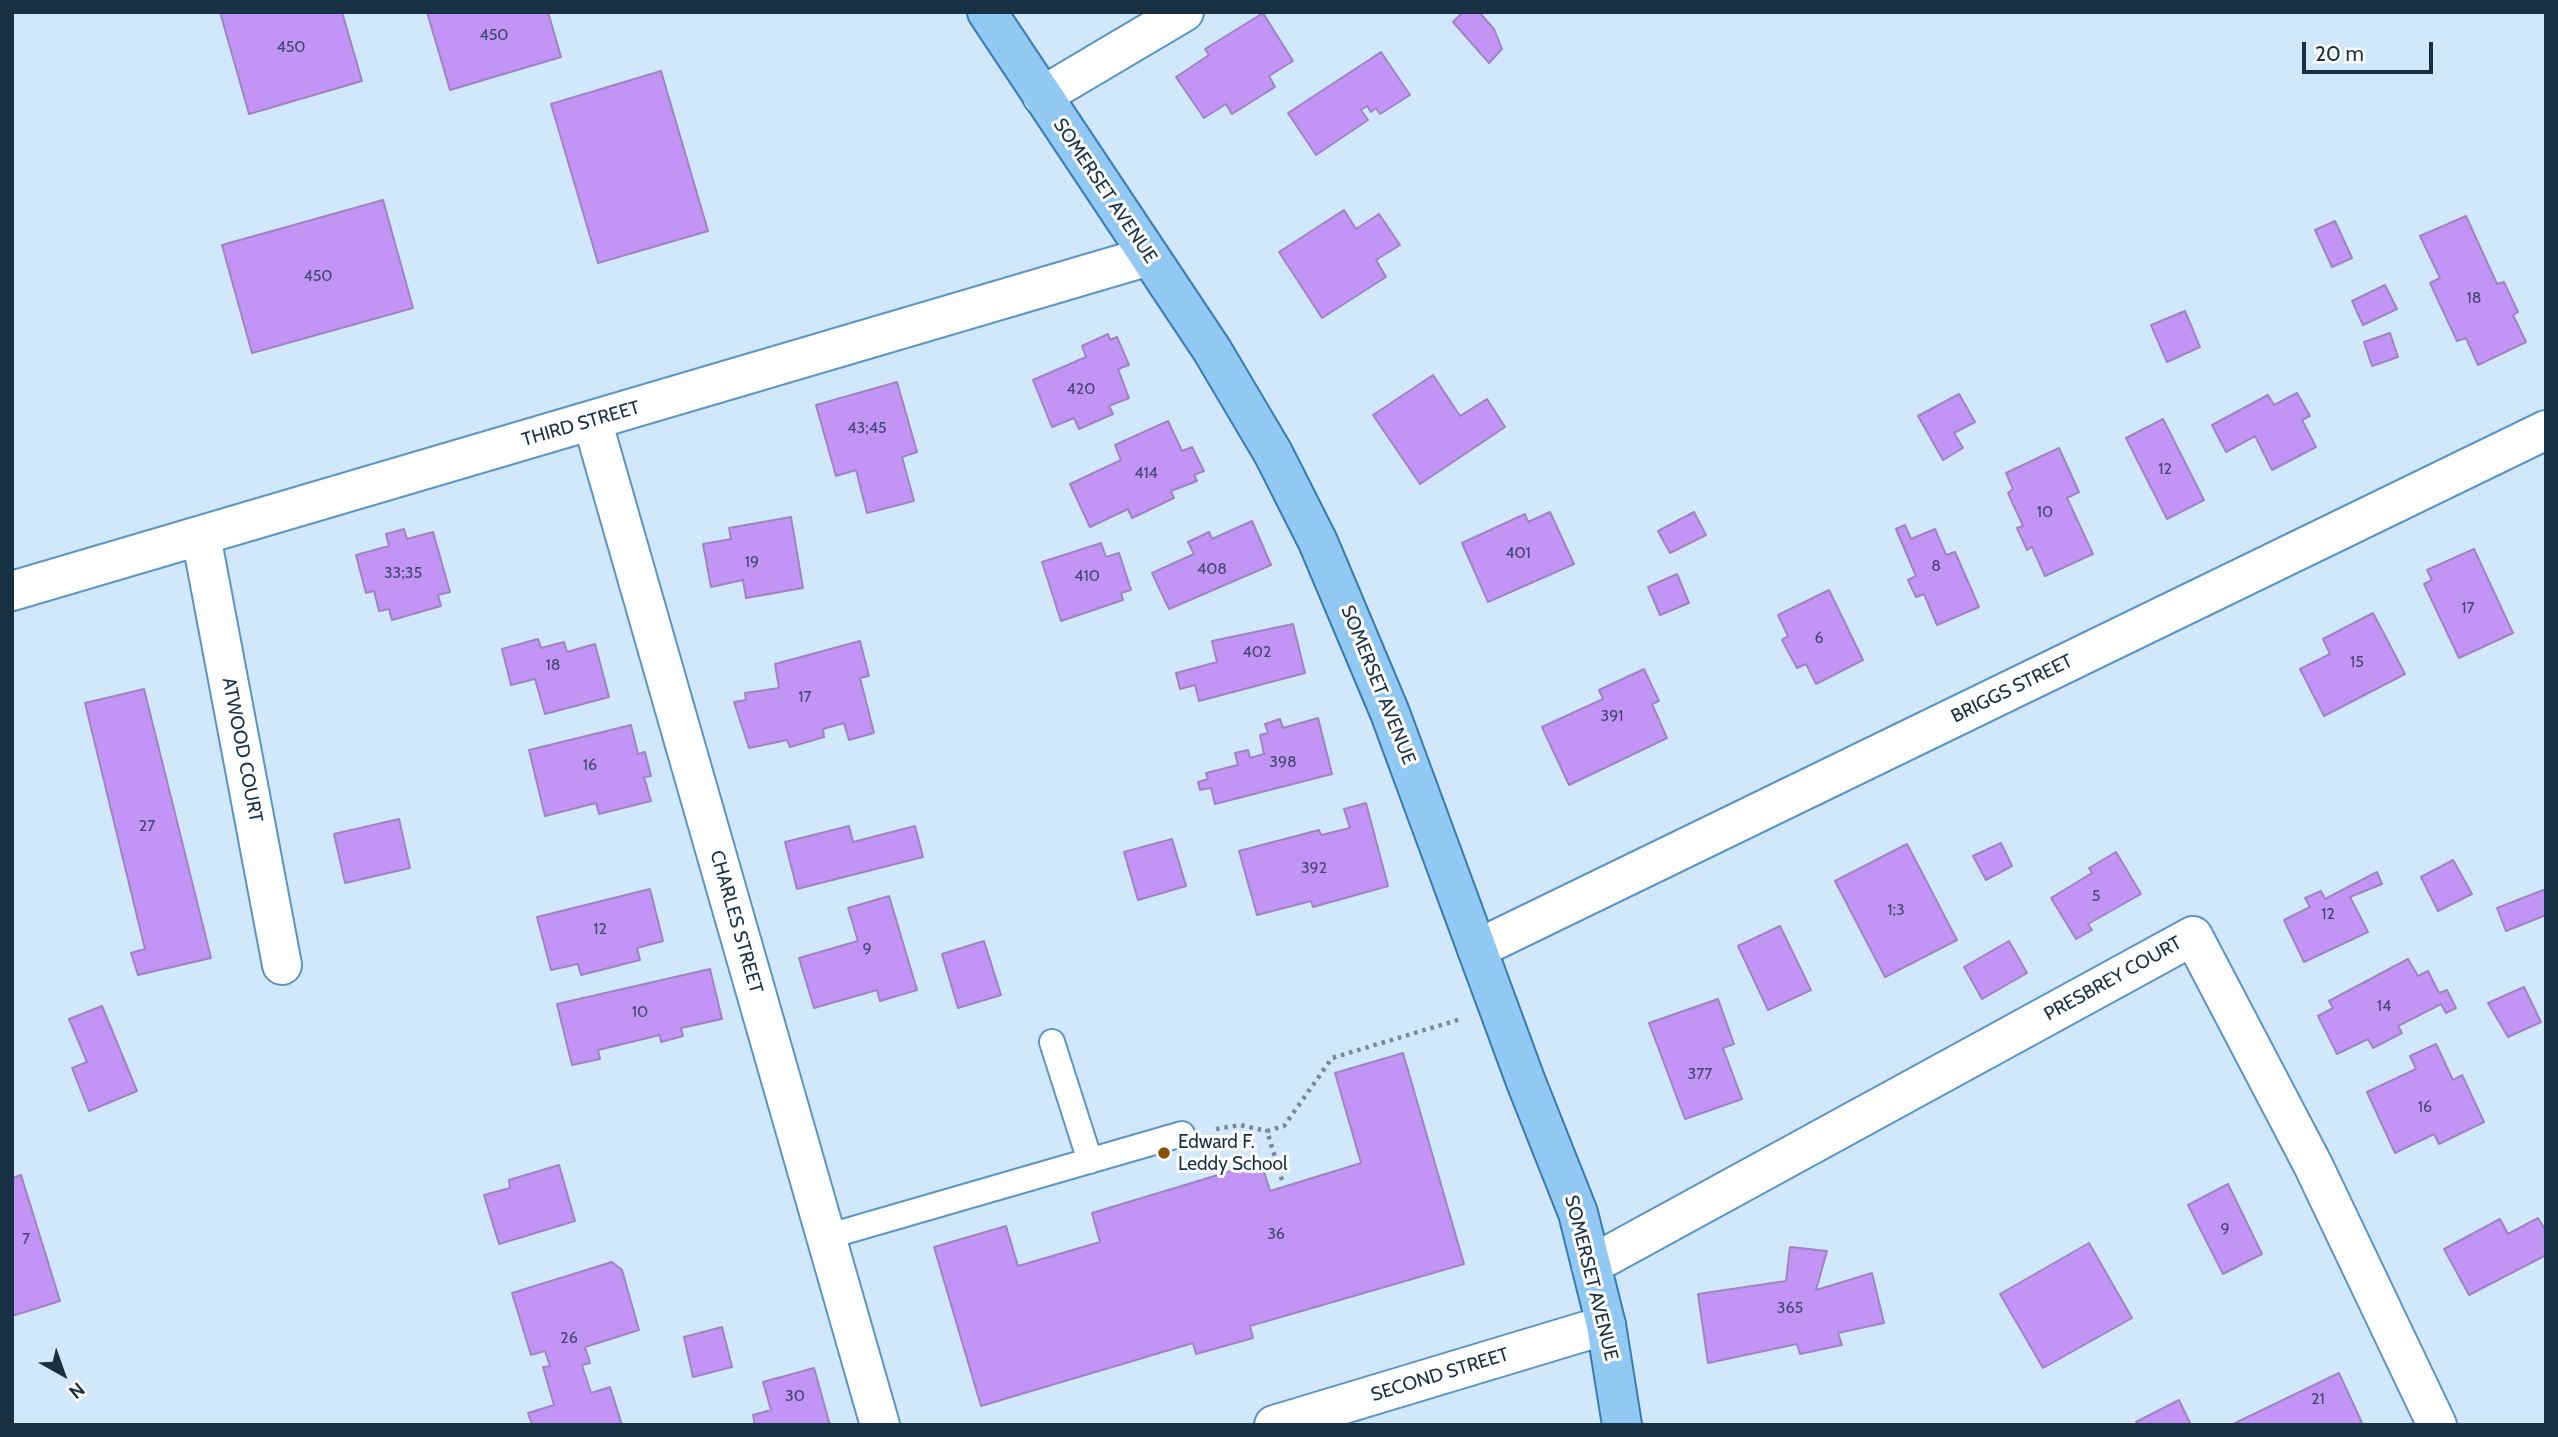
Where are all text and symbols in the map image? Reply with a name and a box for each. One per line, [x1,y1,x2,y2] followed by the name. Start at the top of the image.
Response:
[479,25,509,45] house number: 450
[2306,28,2437,72] scale bar
[276,37,306,57] house number: 450
[2315,41,2364,66] text: 20 m
[1048,114,1162,268] street label: SOMERSET AVENUE
[303,266,333,286] house number: 450
[2467,288,2481,308] house number: 18
[1067,379,1095,399] house number: 420
[519,396,643,452] street label: THIRD STREET
[847,418,887,438] house number: 43;45
[2158,459,2172,479] house number: 12
[1134,463,1158,483] house number: 414
[2037,502,2053,522] house number: 10
[1505,543,1531,563] house number: 401
[745,552,759,572] house number: 19
[1931,556,1941,576] house number: 8
[1197,559,1227,579] house number: 408
[384,563,422,583] house number: 33;35
[1074,566,1100,586] house number: 410
[2461,598,2475,618] house number: 17
[1336,602,1420,768] street label: SOMERSET AVENUE
[1814,628,1824,648] house number: 6
[1243,642,1271,662] house number: 402
[1947,650,2077,728] street label: BRIGGS STREET
[2350,652,2364,672] house number: 15
[546,655,560,675] house number: 18
[217,676,267,824] street label: ATWOOD COURT
[798,687,812,707] house number: 17
[1601,706,1623,726] house number: 391
[1269,752,1297,772] house number: 398
[583,755,597,775] house number: 16
[139,816,155,836] house number: 27
[705,848,767,996] street label: CHARLES STREET
[1301,858,1327,878] house number: 392
[2092,886,2100,906] house number: 5
[1887,900,1905,920] house number: 1;3
[2321,904,2335,924] house number: 12
[593,919,607,939] house number: 12
[2040,932,2186,1026] street label: PRESBREY COURT
[862,939,872,959] house number: 9
[2377,996,2391,1016] house number: 14
[632,1002,648,1022] house number: 10
[1688,1064,1712,1084] house number: 377
[2418,1097,2432,1117] house number: 16
[1178,1131,1287,1175] place label: Edward F. Leddy School
[1156,1145,1172,1161] marker: Edward F. Leddy School
[1559,1193,1623,1363] street label: SOMERSET AVENUE
[2220,1219,2230,1239] house number: 9
[1267,1224,1285,1244] house number: 36
[22,1229,30,1249] house number: 7
[1777,1298,1803,1318] house number: 365
[560,1328,578,1348] house number: 26
[28,1339,98,1409] north arrow
[1368,1343,1512,1407] street label: SECOND STREET
[64,1377,89,1404] text: N
[785,1386,805,1406] house number: 30
[2311,1389,2325,1409] house number: 21

